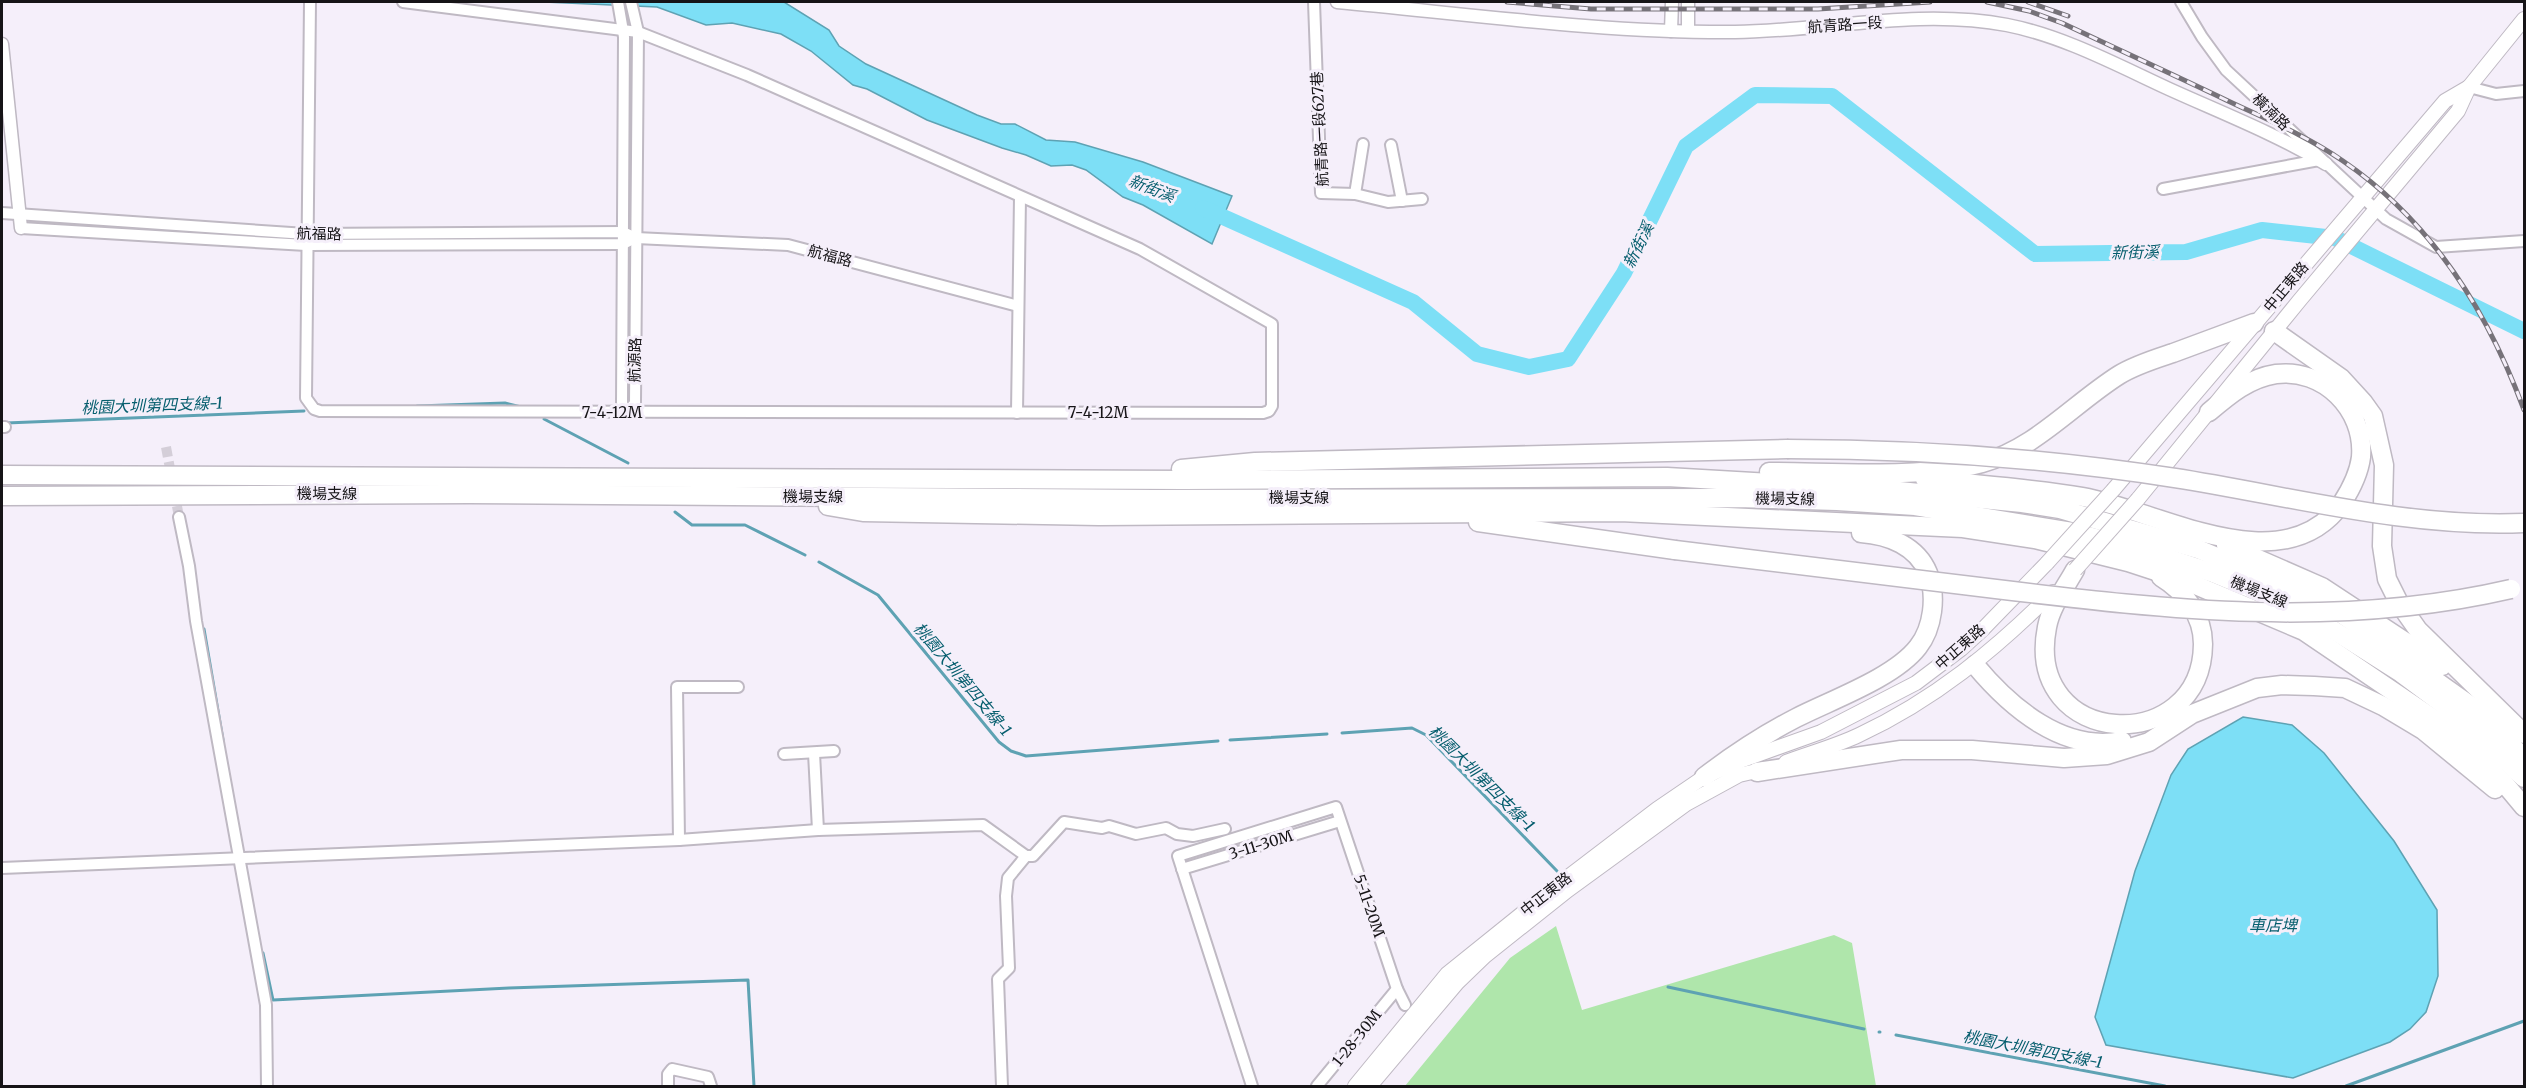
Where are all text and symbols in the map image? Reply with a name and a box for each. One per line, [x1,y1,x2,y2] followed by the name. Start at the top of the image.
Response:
[1807,12,1883,37] street label: 航青路一段
[1307,71,1332,187] street label: 航青路一段627巷
[2249,89,2294,134] street label: 橫湳路
[1126,170,1180,207] water label: 新街溪
[1618,217,1658,271] water label: 新街溪
[296,224,342,243] street label: 航福路
[806,241,854,271] street label: 航福路
[2111,242,2161,262] water label: 新街溪
[2259,258,2312,316] street label: 中正東路
[625,337,644,383] street label: 航源路
[81,393,223,417] water label: 桃園大圳第四支線-1
[582,403,642,422] street label: 7-4-12M
[1068,403,1128,422] street label: 7-4-12M
[297,484,357,503] street label: 機場支線
[783,487,843,506] street label: 機場支線
[1269,488,1329,507] street label: 機場支線
[1755,488,1815,509] street label: 機場支線
[2228,571,2291,612] street label: 機場支線
[910,618,1016,740] water label: 桃園大圳第四支線-1
[1931,620,1989,673] street label: 中正東路
[1425,721,1539,835] water label: 桃園大圳第四支線-1
[1227,826,1295,863] street label: 3-11-30M
[1516,868,1575,920] street label: 中正東路
[1350,872,1389,940] street label: 5-11-20M
[2249,915,2299,935] water label: 車店埤
[1328,1005,1385,1070] street label: 1-28-30M
[1962,1026,2104,1072] water label: 桃園大圳第四支線-1

